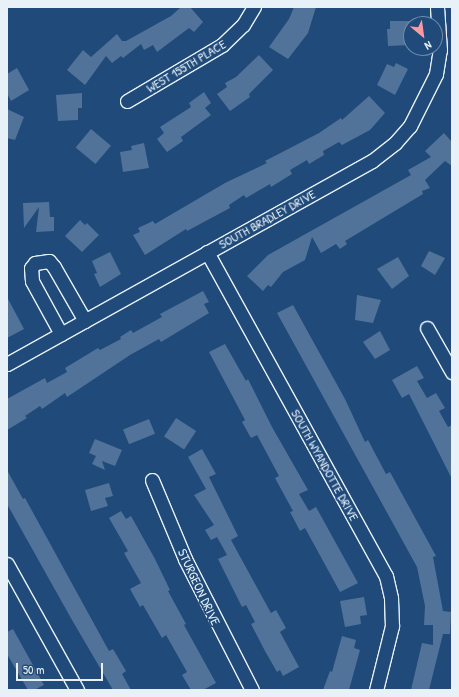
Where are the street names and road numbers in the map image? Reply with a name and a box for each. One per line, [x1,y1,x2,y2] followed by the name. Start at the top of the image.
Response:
[143,36,229,96] street label: WEST 155TH PLACE
[216,186,318,252] street label: SOUTH BRADLEY DRIVE
[288,407,362,523] street label: SOUTH WYANDOTTE DRIVE
[175,546,223,628] street label: STURGEON DRIVE

